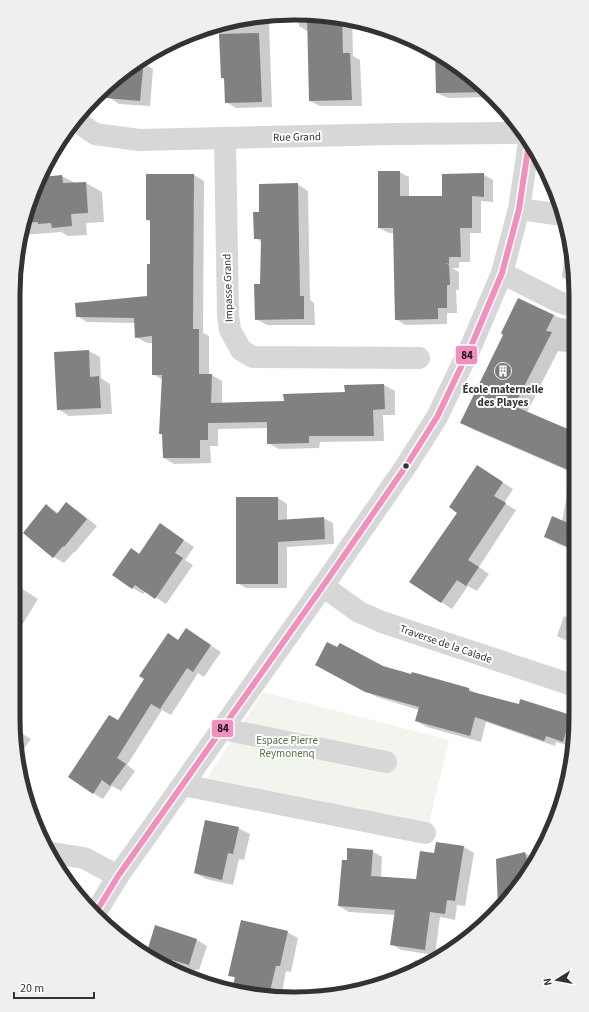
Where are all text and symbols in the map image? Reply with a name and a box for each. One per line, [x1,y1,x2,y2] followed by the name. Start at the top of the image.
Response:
[273,129,321,145] street label: Rue Grand
[219,254,237,322] street label: Impasse Grand
[455,345,478,365] line badge: 84
[461,348,473,363] text: 84
[493,361,513,381] building icon: École maternelle des Playes
[462,382,544,410] place label: École maternelle des Playes
[401,461,411,471] unlabelled marker
[398,621,495,667] street label: Traverse de la Calade
[211,719,234,738] line badge: 84
[217,721,229,736] text: 84
[256,733,318,761] park label: Espace Pierre Reymonenq
[537,960,577,1000] north arrow
[14,974,94,1000] scale bar
[540,977,556,987] text: N
[20,980,44,997] text: 20 m

